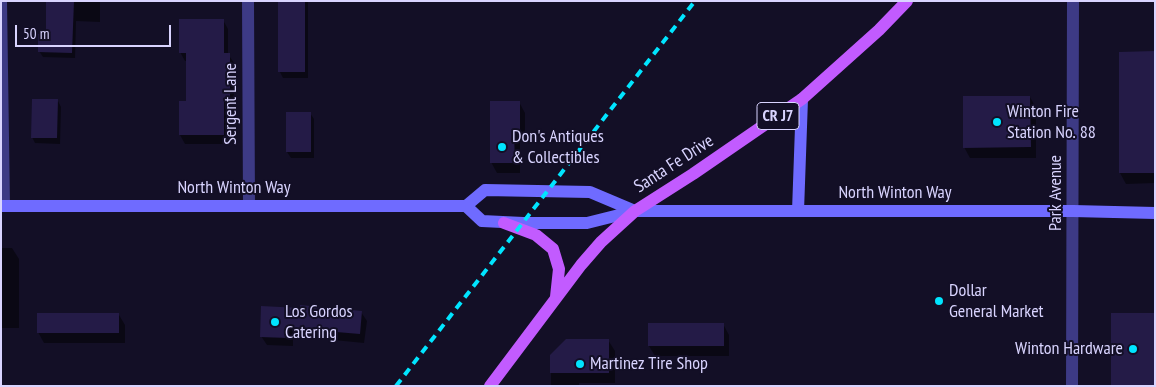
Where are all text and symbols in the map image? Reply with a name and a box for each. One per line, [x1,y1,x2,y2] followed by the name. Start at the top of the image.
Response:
[18,15,174,47] scale bar
[23,24,49,43] text: 50 m
[220,63,242,145] street label: Sergent Lane
[1007,101,1096,144] place label: Winton Fire Station No. 88
[757,102,799,130] road number: CR J7
[991,116,1003,128] marker: Winton Fire Station No. 88
[512,126,604,168] place label: Don's Antiques & Collectibles
[630,130,718,198] street label: Santa Fe Drive
[496,141,508,153] marker: Don's Antiques & Collectibles
[1045,155,1067,231] street label: Park Avenue
[177,177,291,199] street label: North Winton Way
[838,182,952,204] street label: North Winton Way
[949,280,1044,322] place label: Dollar General Market
[933,295,945,307] marker: Dollar General Market
[285,301,353,344] place label: Los Gordos Catering
[269,316,281,328] marker: Los Gordos Catering
[1015,338,1123,360] place label: Winton Hardware
[1127,343,1139,355] marker: Winton Hardware
[590,353,708,375] place label: Martinez Tire Shop
[574,358,586,370] marker: Martinez Tire Shop

